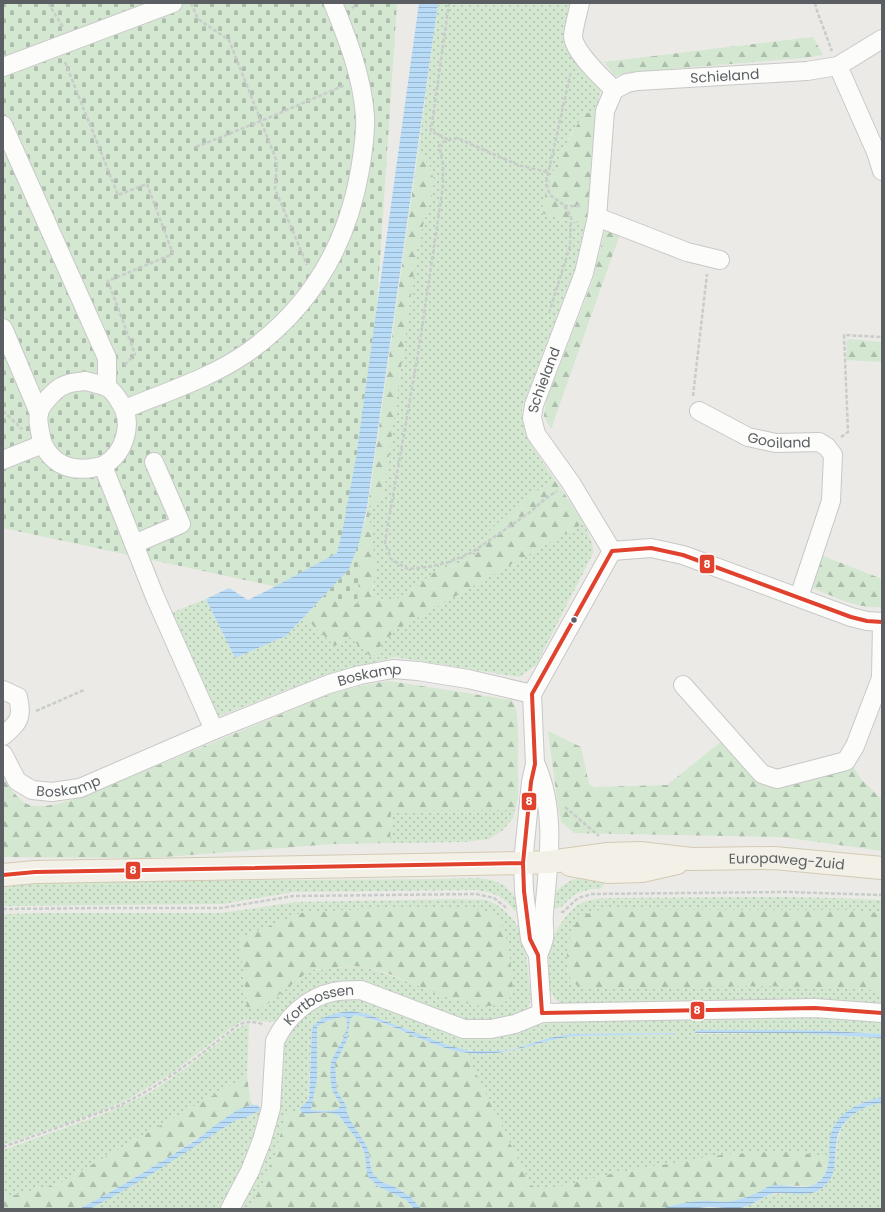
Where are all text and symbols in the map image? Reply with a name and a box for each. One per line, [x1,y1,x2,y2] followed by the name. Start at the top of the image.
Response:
[690,64,760,88] street label: Schieland
[523,344,565,414] street label: Schieland
[746,427,811,453] street label: Gooiland
[699,554,715,574] line badge: 8
[703,556,711,572] text: 8
[569,615,579,625] unlabelled marker
[335,659,403,691] street label: Boskamp
[35,770,104,802] street label: Boskamp
[521,792,537,811] line badge: 8
[525,793,533,809] text: 8
[729,848,846,874] street label: Europaweg-Zuid
[125,861,141,880] line badge: 8
[129,862,137,878] text: 8
[279,980,354,1029] street label: Kortbossen
[690,1001,705,1020] line badge: 8
[693,1002,701,1018] text: 8

